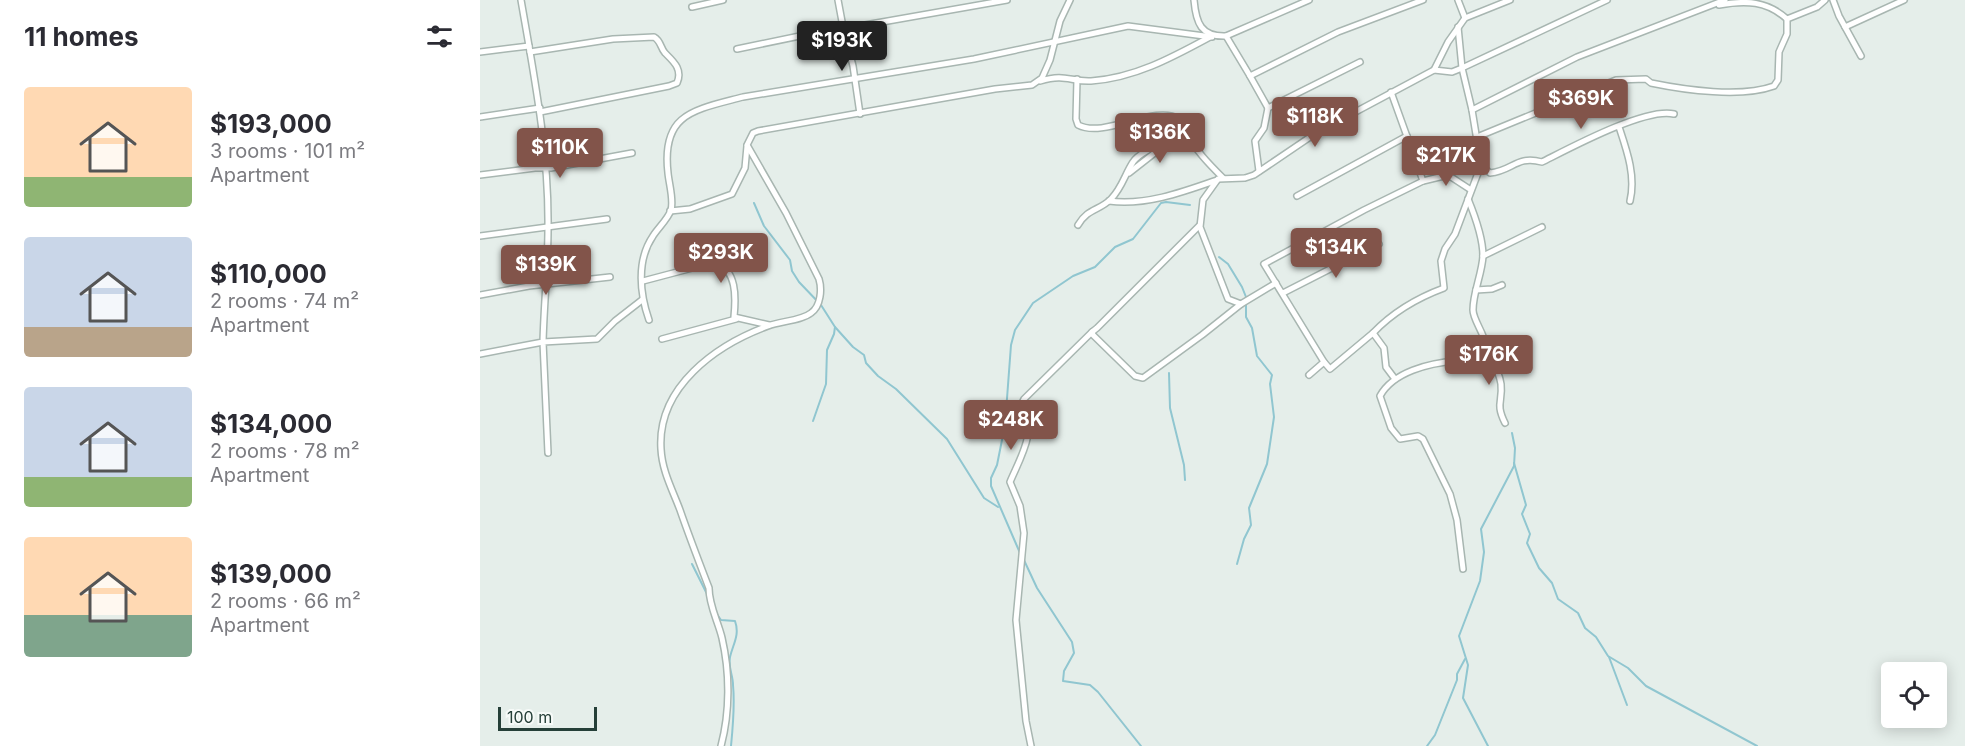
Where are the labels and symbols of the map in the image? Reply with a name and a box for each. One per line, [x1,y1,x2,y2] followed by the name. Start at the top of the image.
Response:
[800,21,884,72] pin: $193K
[1539,79,1623,130] pin: $369K
[1273,97,1357,148] pin: $118K
[1118,113,1202,164] pin: $136K
[518,128,602,179] pin: $110K
[1404,136,1488,187] pin: $217K
[1294,228,1378,279] pin: $134K
[679,233,763,284] pin: $293K
[504,245,588,296] pin: $139K
[1447,335,1531,386] pin: $176K
[969,400,1053,451] pin: $248K
[498,704,597,732] scale bar

